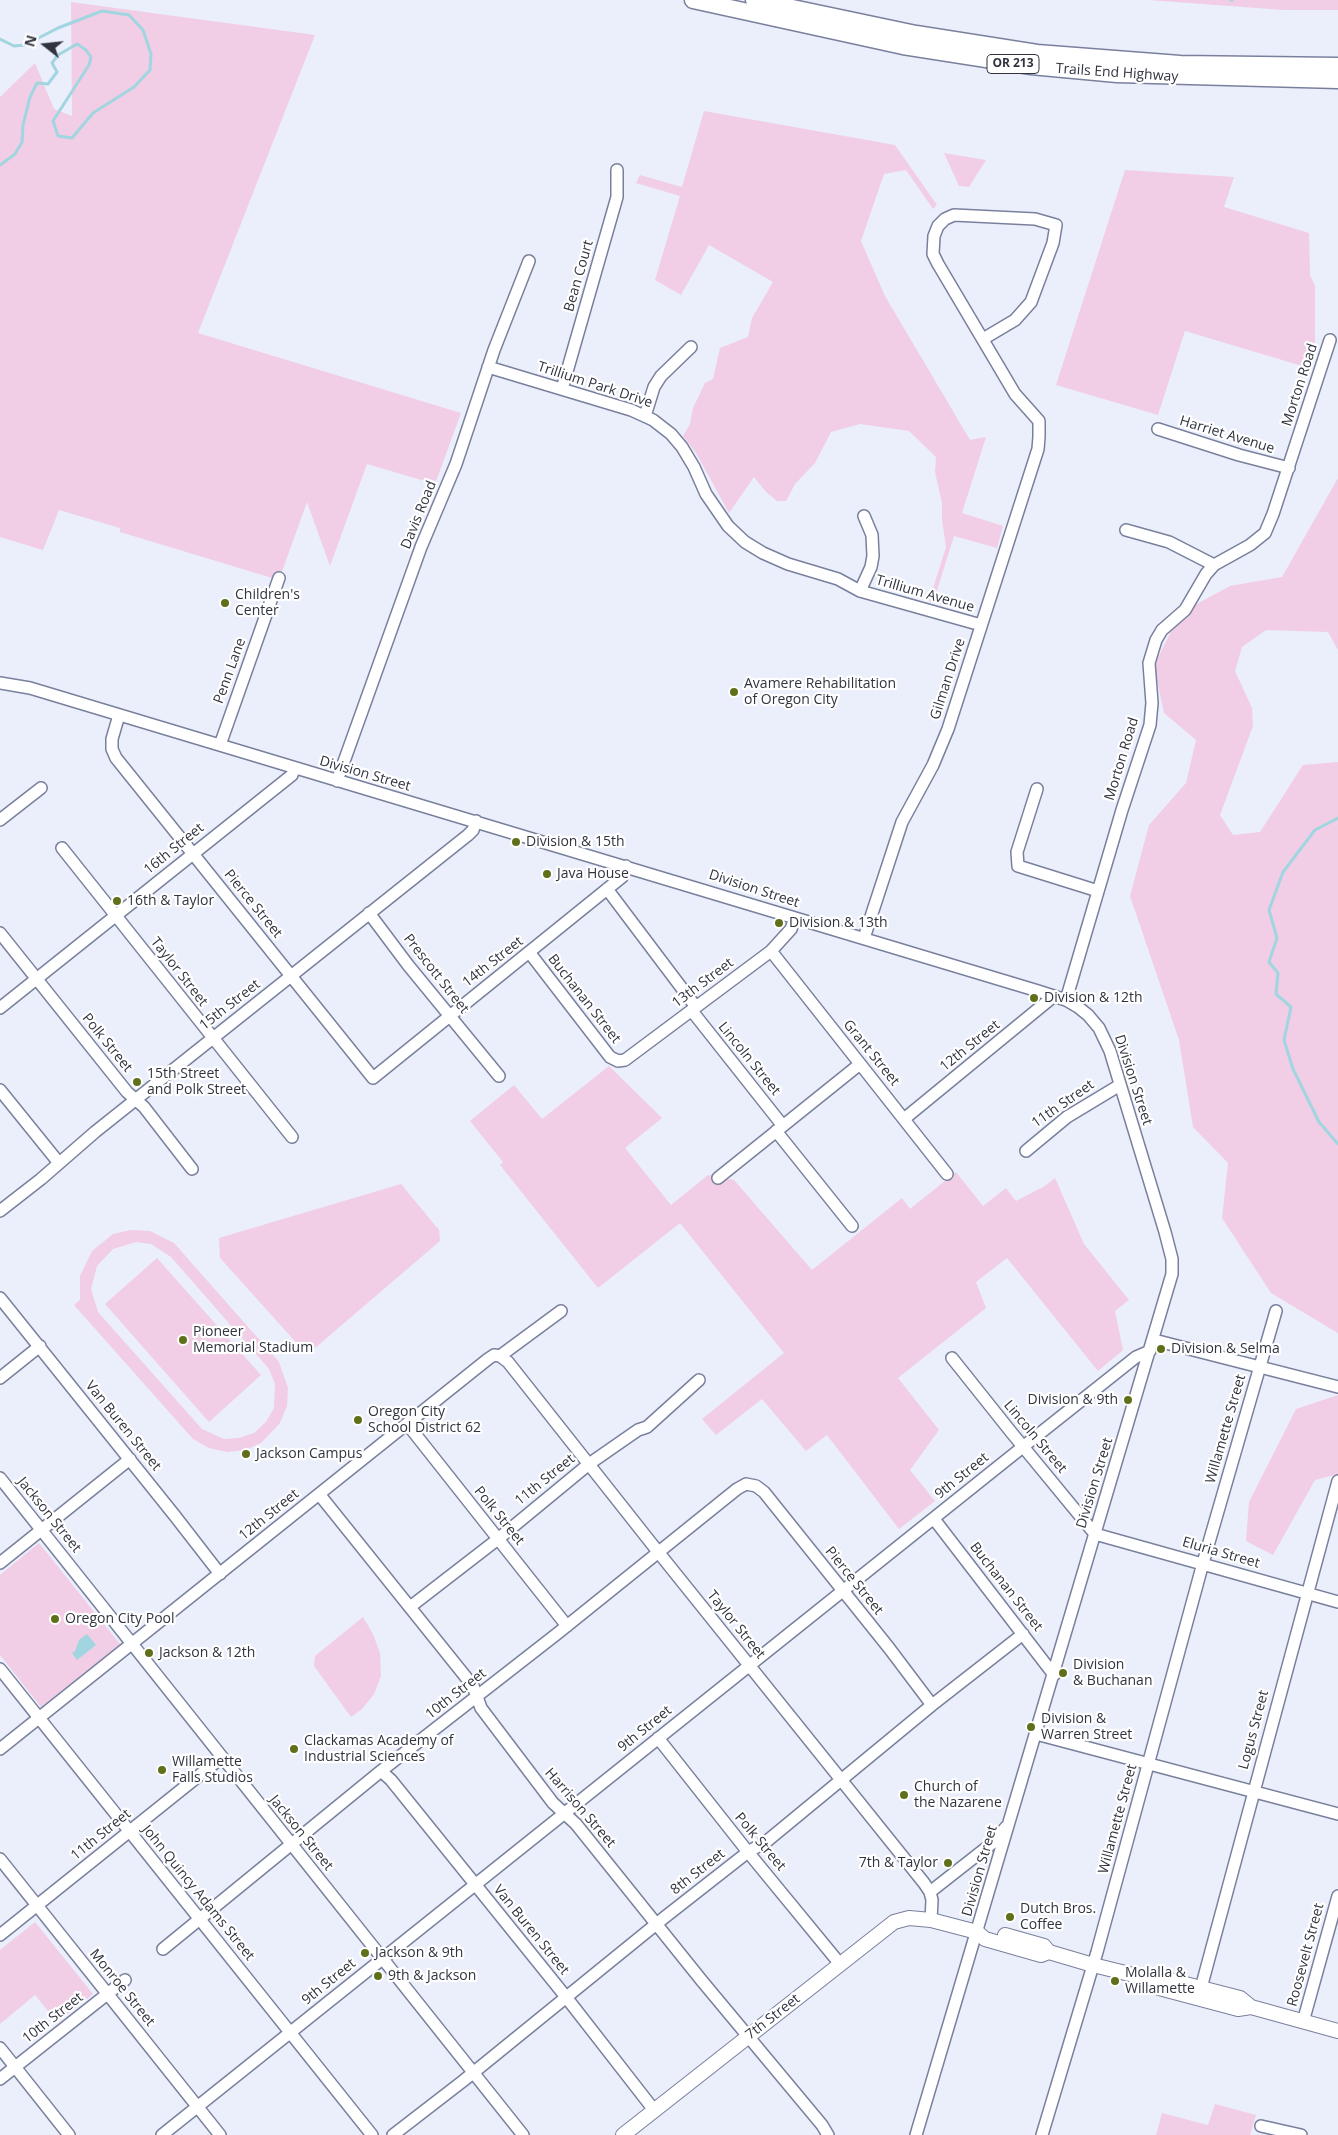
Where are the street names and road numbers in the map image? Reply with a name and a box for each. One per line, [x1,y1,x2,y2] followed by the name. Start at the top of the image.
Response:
[987,54,1039,74] road number: OR 213
[1055,60,1179,86] street label: Trails End Highway
[561,238,597,314] street label: Bean Court
[1279,342,1321,428] street label: Morton Road
[535,358,655,412] street label: Trillium Park Drive
[1178,413,1276,457] street label: Harriet Avenue
[398,478,440,552] street label: Davis Road
[874,572,976,616] street label: Trillium Avenue
[210,636,250,706] street label: Penn Lane
[927,636,969,722] street label: Gilman Drive
[1101,716,1143,802] street label: Morton Road
[317,753,413,795] street label: Division Street
[141,820,207,878] street label: 16th Street
[707,866,801,912] street label: Division Street
[220,867,286,941] street label: Pierce Street
[400,931,472,1017] street label: Prescott Street
[459,933,527,991] street label: 14th Street
[147,934,211,1010] street label: Taylor Street
[544,951,624,1047] street label: Buchanan Street
[669,955,737,1011] street label: 13th Street
[196,976,264,1034] street label: 15th Street
[78,1010,136,1076] street label: Polk Street
[839,1017,903,1089] street label: Grant Street
[937,1017,1003,1075] street label: 12th Street
[714,1019,784,1099] street label: Lincoln Street
[1110,1033,1156,1127] street label: Division Street
[1029,1076,1097,1132] street label: 11th Street
[1202,1373,1250,1485] street label: Willamette Street
[82,1378,164,1474] street label: Van Buren Street
[1000,1397,1070,1477] street label: Lincoln Street
[1073,1436,1117,1530] street label: Division Street
[932,1449,992,1503] street label: 9th Street
[512,1451,578,1509] street label: 11th Street
[14,1474,84,1556] street label: Jackson Street
[470,1483,528,1549] street label: Polk Street
[236,1486,302,1544] street label: 12th Street
[1180,1534,1262,1572] street label: Eluria Street
[966,1539,1046,1635] street label: Buchanan Street
[821,1544,887,1618] street label: Pierce Street
[703,1587,769,1663] street label: Taylor Street
[422,1665,490,1723] street label: 10th Street
[1235,1689,1273,1771] street label: Logus Street
[615,1702,675,1756] street label: 9th Street
[1095,1762,1141,1876] street label: Willamette Street
[541,1765,619,1851] street label: Harrison Street
[266,1792,336,1874] street label: Jackson Street
[68,1806,134,1864] street label: 11th Street
[731,1810,789,1874] street label: Polk Street
[138,1822,258,1964] street label: John Quincy Adams Street
[959,1823,1001,1919] street label: Division Street
[667,1846,729,1898] street label: 8th Street
[490,1882,572,1978] street label: Van Buren Street
[1284,1902,1328,2008] street label: Roosevelt Street
[86,1946,158,2030] street label: Monroe Street
[299,1955,359,2009] street label: 9th Street
[19,1989,87,2047] street label: 10th Street
[742,1991,804,2043] street label: 7th Street

